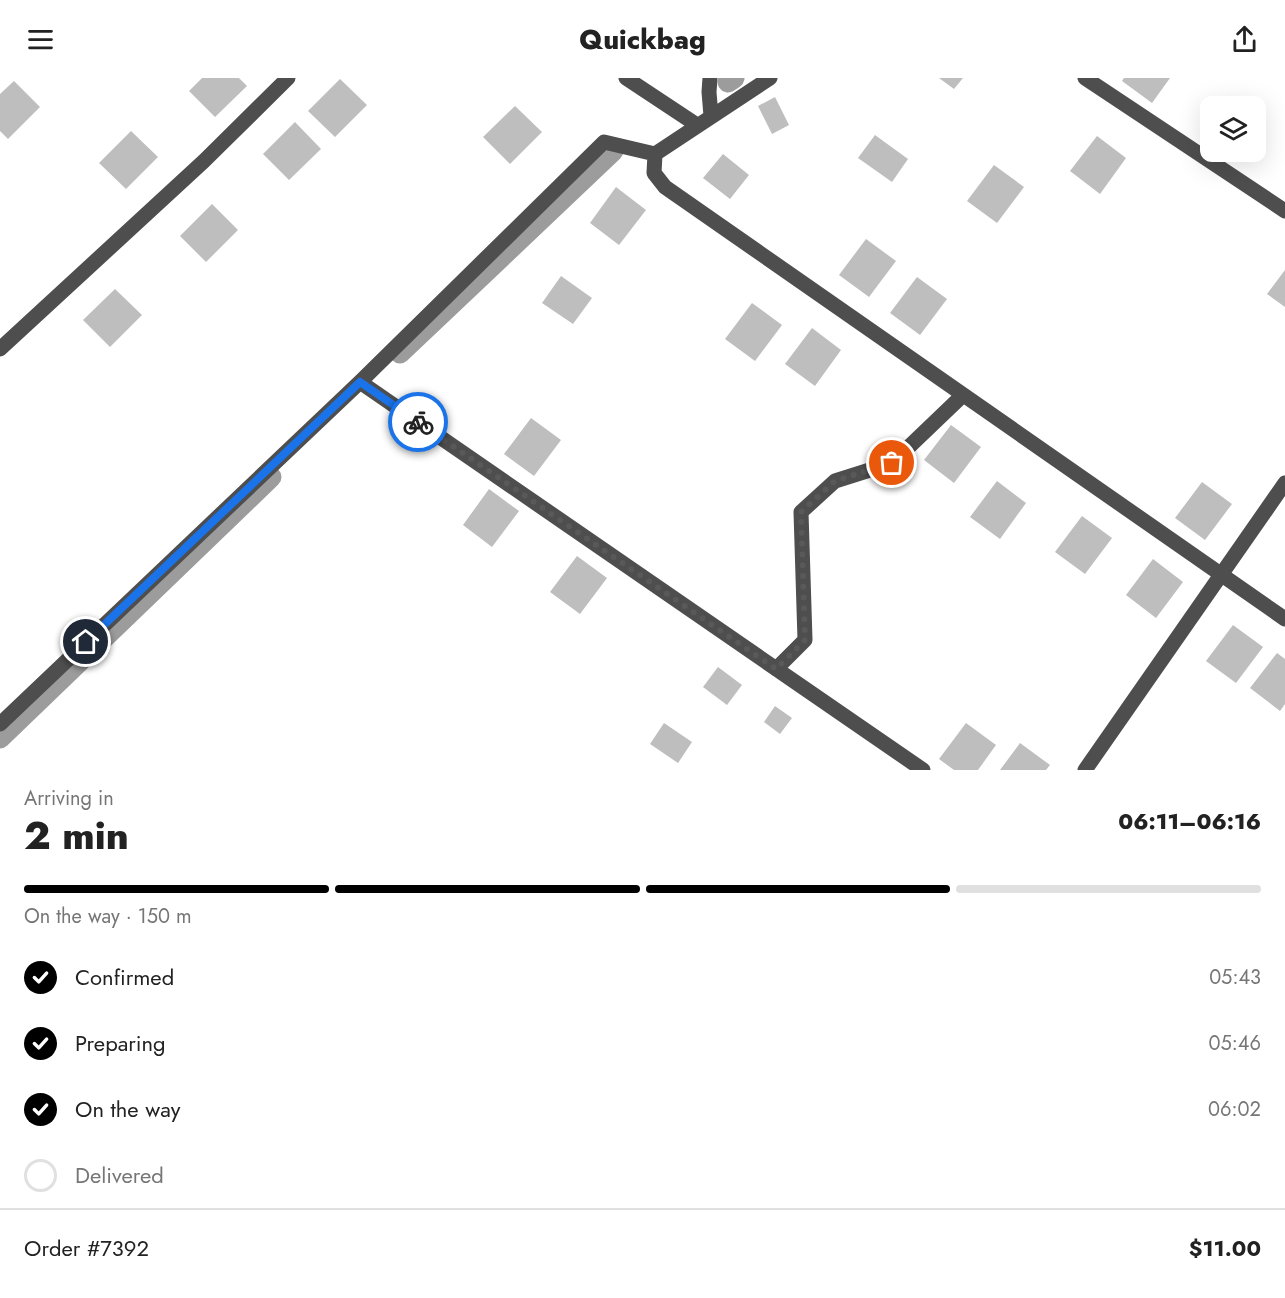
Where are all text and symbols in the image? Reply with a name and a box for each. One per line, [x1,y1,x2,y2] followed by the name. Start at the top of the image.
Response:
[579,20,706,59] text: Quickbag
[24,23,57,56] icon: menu
[1228,23,1261,56] icon: share
[1200,96,1266,162] map controls
[1200,96,1266,162] button: layers
[388,392,448,452] courier
[402,406,435,439] icon: bike
[866,437,917,488] pin
[875,446,908,479] icon: bag
[60,616,111,667] pin
[69,625,102,658] icon: home
[24,784,114,813] text: Arriving in
[1118,805,1261,837] text: 06:11–06:16
[24,807,129,864] text: 2 min
[24,902,192,931] text: On the way · 150 m
[24,961,57,994] icon: check
[75,961,174,993] text: Confirmed
[1209,963,1261,992] text: 05:43
[24,1027,57,1060] icon: check
[75,1027,166,1059] text: Preparing
[1209,1029,1261,1058] text: 05:46
[24,1093,57,1126] icon: check
[75,1093,180,1125] text: On the way
[1208,1095,1261,1124] text: 06:02
[75,1159,164,1191] text: Delivered
[24,1232,149,1264] text: Order #7392
[1189,1232,1261,1264] text: $11.00

